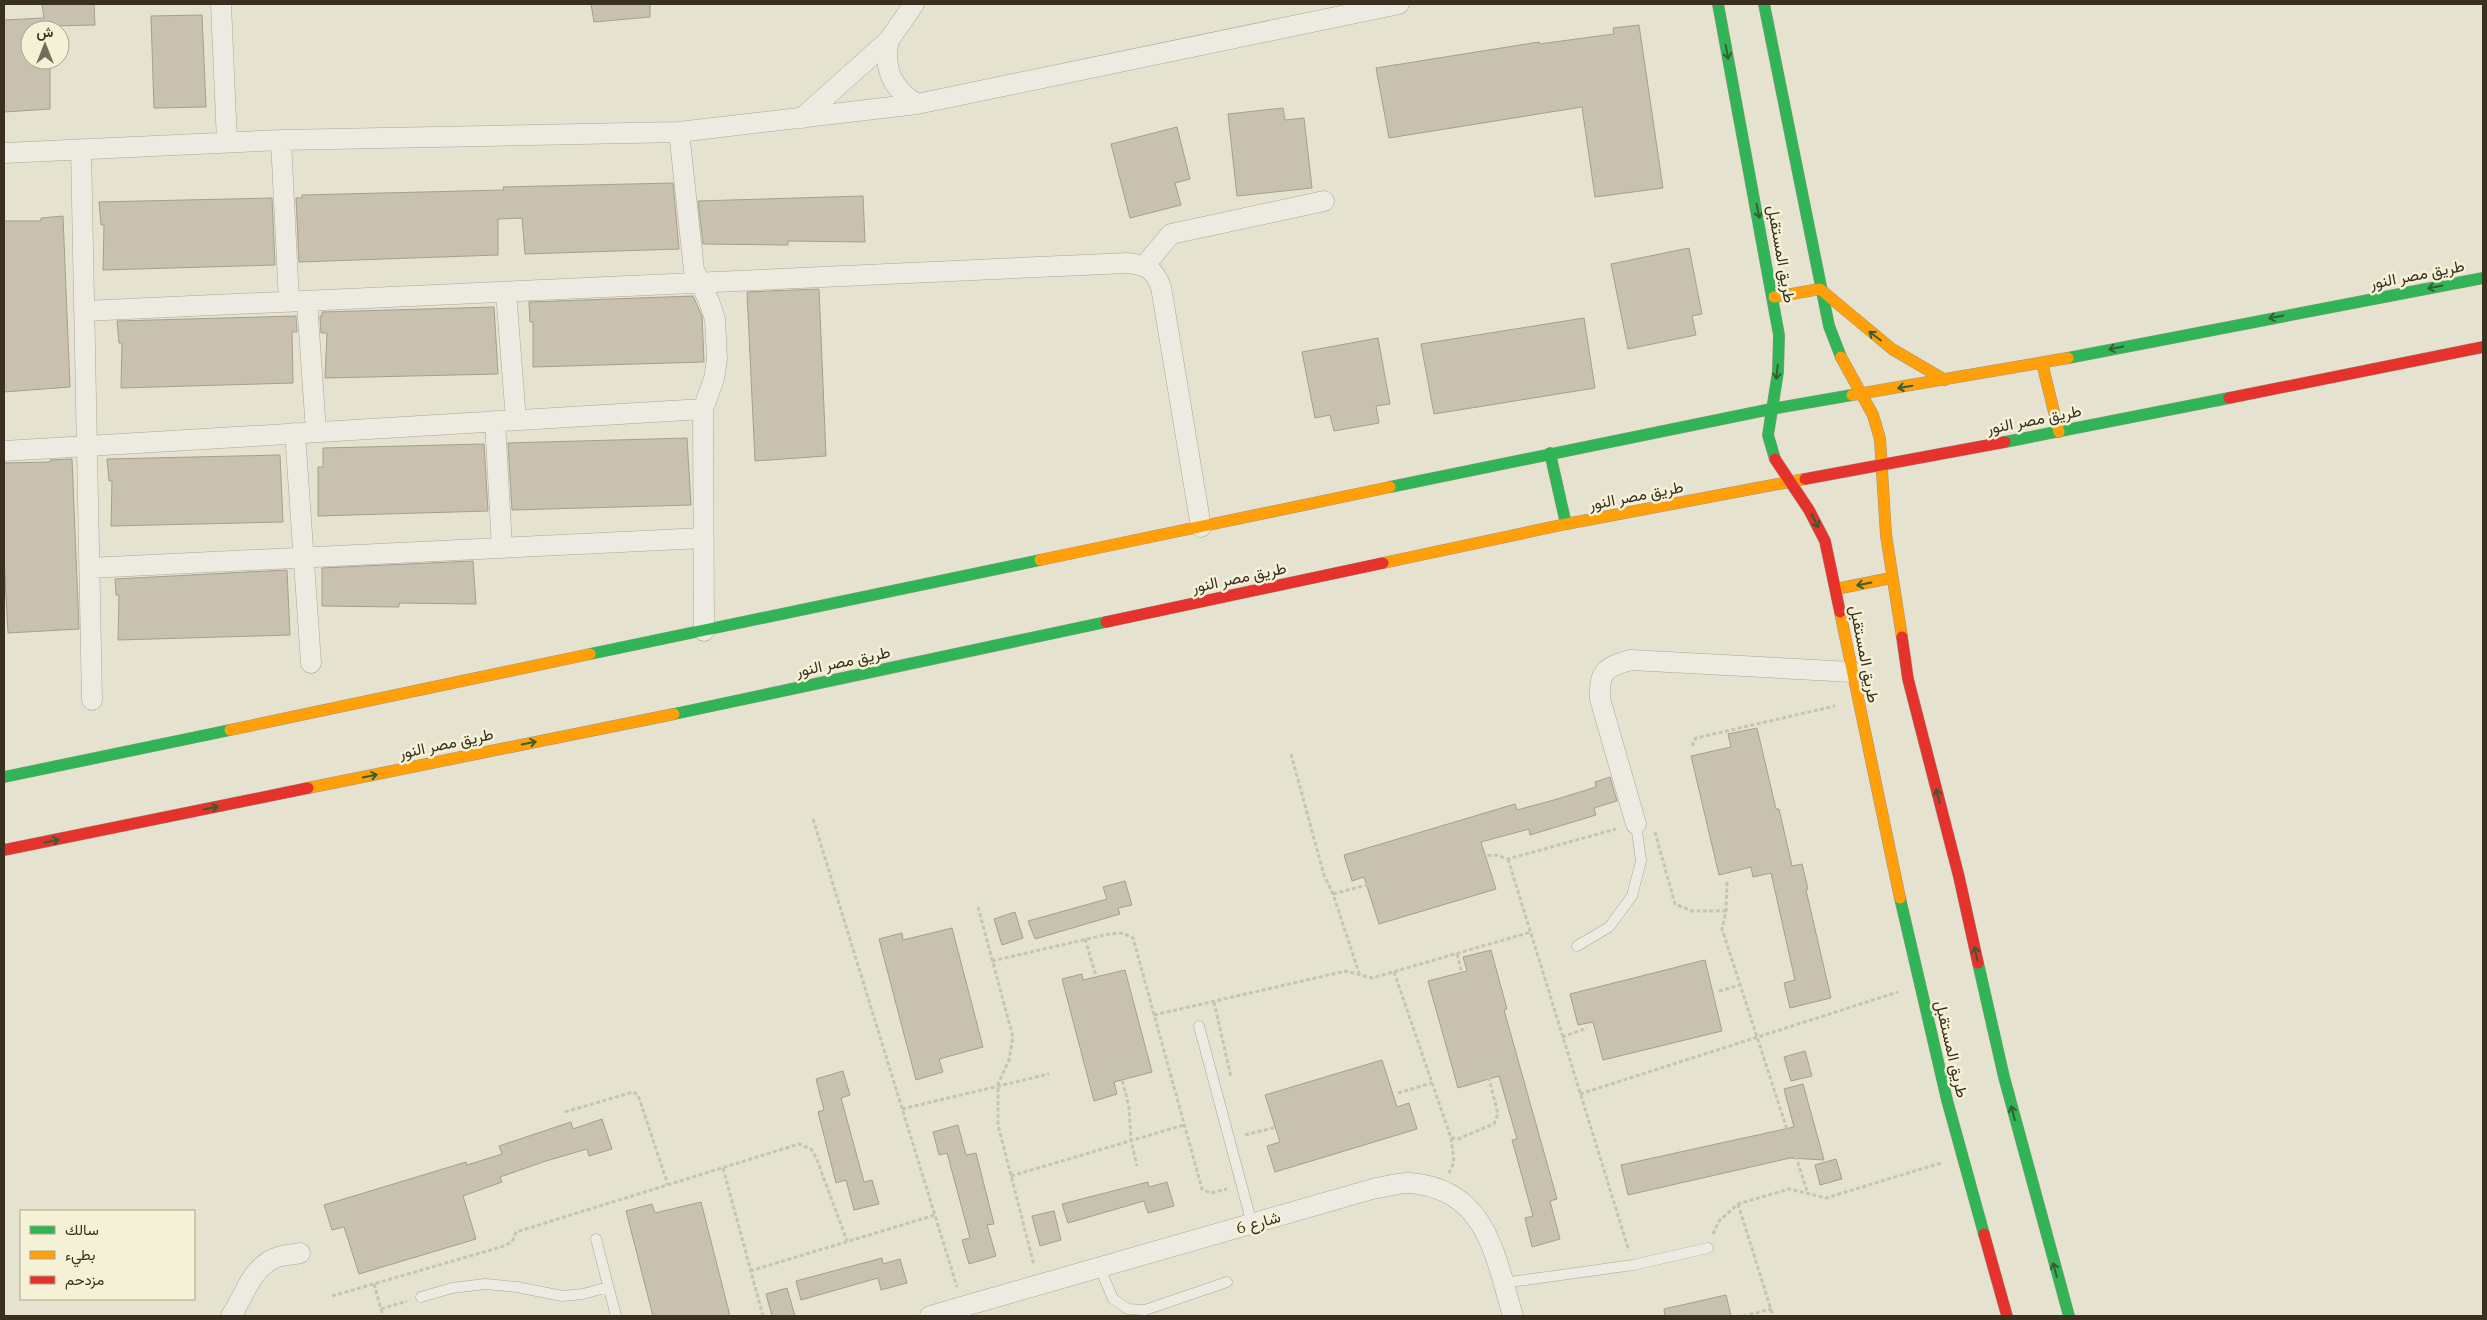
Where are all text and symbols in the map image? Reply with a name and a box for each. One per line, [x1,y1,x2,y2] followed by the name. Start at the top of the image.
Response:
[20,20,70,70] north arrow
[37,23,54,41] text: ش
[1723,43,1733,59] one-way arrow
[1753,203,1763,219] one-way arrow
[1763,204,1800,305] street label: طريق المستقبل
[2367,255,2466,294] street label: طريق مصر النور
[2428,282,2444,292] one-way arrow
[2268,312,2284,322] one-way arrow
[1869,330,1882,341] one-way arrow
[2109,344,2125,353] one-way arrow
[1772,363,1782,379] one-way arrow
[1897,382,1913,392] one-way arrow
[1984,400,2083,439] street label: طريق مصر النور
[1586,476,1685,515] street label: طريق مصر النور
[1810,513,1820,528] one-way arrow
[1189,557,1288,598] street label: طريق مصر النور
[1856,579,1872,589] one-way arrow
[1845,604,1884,705] street label: طريق المستقبل
[793,641,892,682] street label: طريق مصر النور
[396,723,495,764] street label: طريق مصر النور
[521,738,537,747] one-way arrow
[361,770,377,780] one-way arrow
[1933,789,1943,805] one-way arrow
[202,803,218,812] one-way arrow
[43,835,59,845] one-way arrow
[1971,947,1980,963] one-way arrow
[1930,999,1973,1100] street label: طريق المستقبل
[2008,1105,2017,1121] one-way arrow
[1233,1206,1283,1240] street label: شارع 6
[20,1210,195,1300] legend
[65,1220,99,1239] text: سالك
[65,1245,95,1268] text: بطيء
[2050,1262,2059,1278] one-way arrow
[65,1270,104,1290] text: مزدحم

